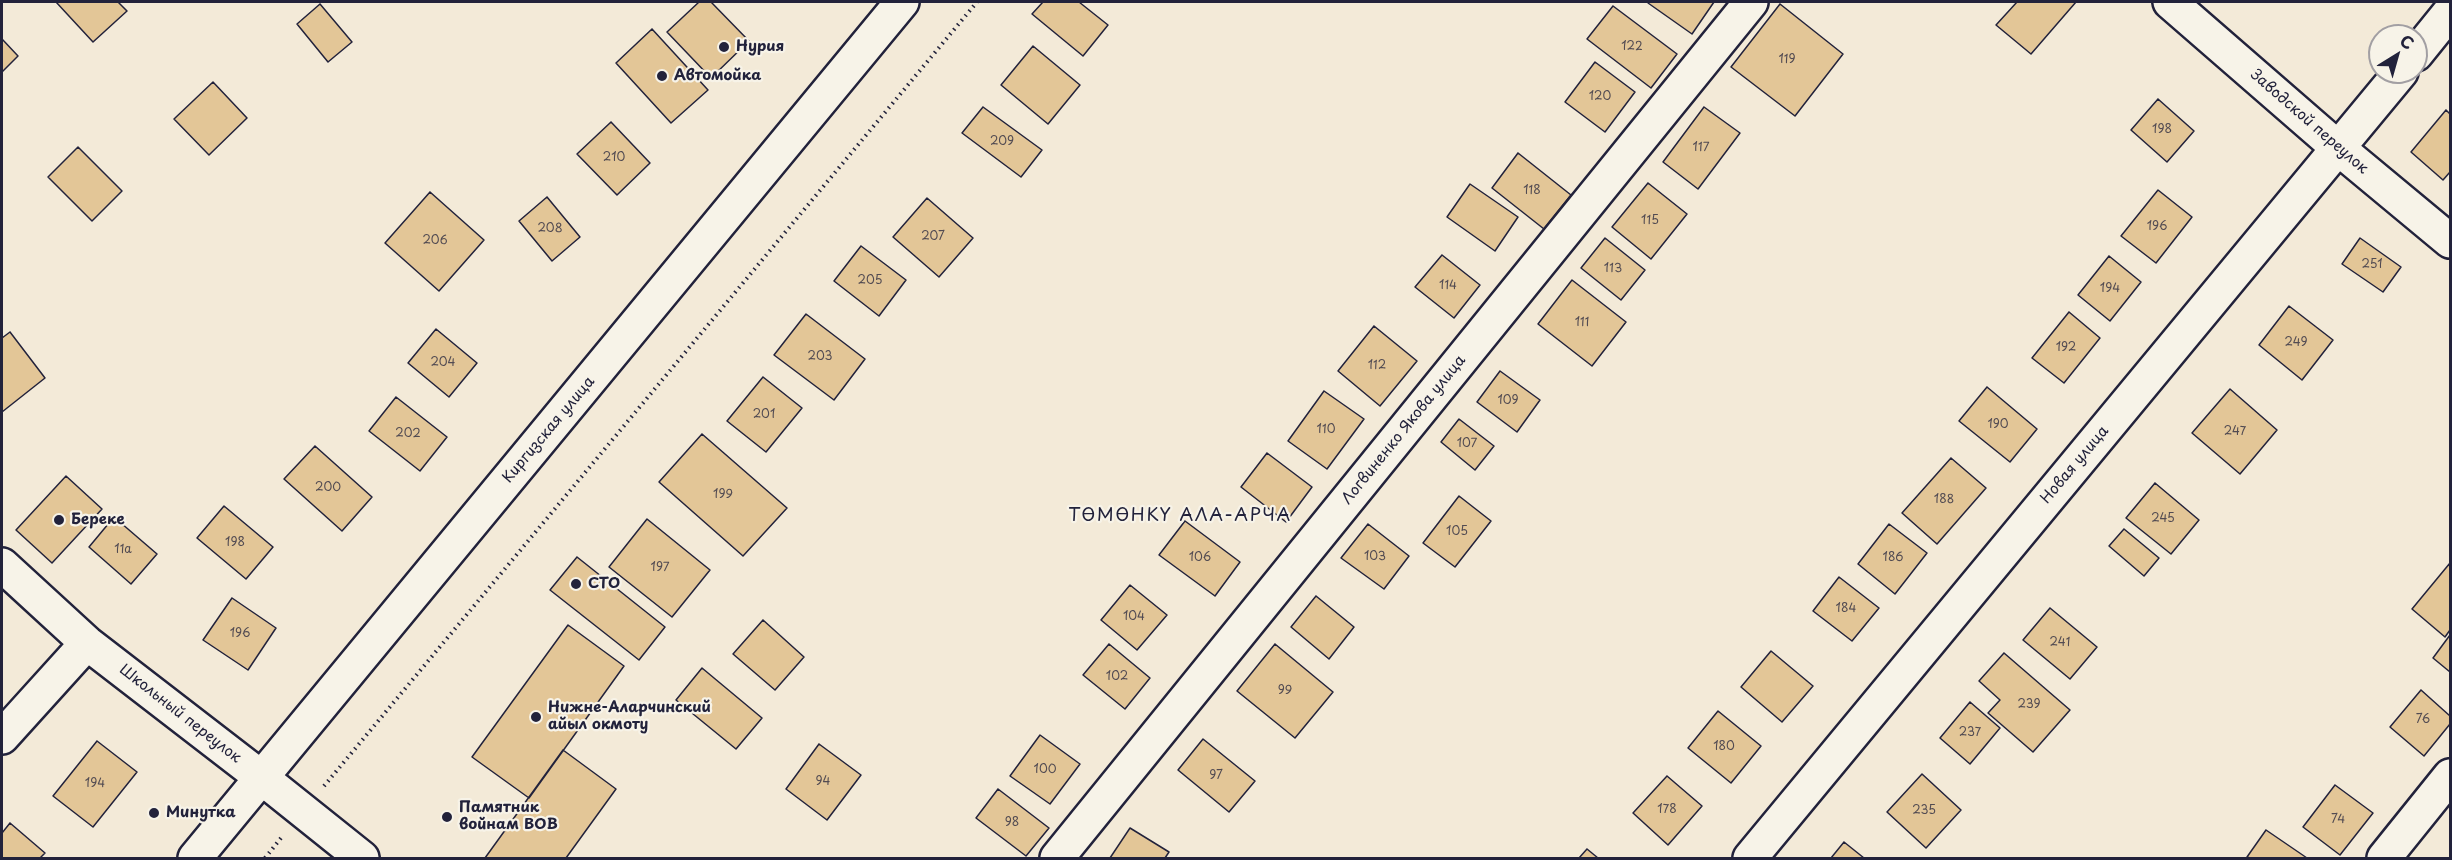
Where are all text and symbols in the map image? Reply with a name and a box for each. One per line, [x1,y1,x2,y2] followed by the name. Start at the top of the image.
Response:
[2368,24,2428,84] north arrow
[2396,28,2420,54] text: С
[736,38,784,56] place label: Нурия
[717,40,731,54] marker: Нурия
[1621,40,1643,54] house number: 122
[1778,53,1796,67] house number: 119
[2246,66,2372,178] street label: Заводской переулок
[674,67,761,85] place label: Автомойка
[655,69,669,83] marker: Автомойка
[1589,90,1611,104] house number: 120
[2152,123,2172,137] house number: 198
[990,135,1014,149] house number: 209
[1693,141,1709,155] house number: 117
[603,151,625,165] house number: 210
[1523,184,1541,198] house number: 118
[1641,214,1659,228] house number: 115
[2147,220,2167,234] house number: 196
[537,222,563,236] house number: 208
[921,230,945,244] house number: 207
[422,234,448,248] house number: 206
[2361,258,2383,272] house number: 251
[1604,262,1622,276] house number: 113
[858,274,882,288] house number: 205
[1439,279,1457,293] house number: 114
[2100,282,2120,296] house number: 194
[1575,316,1589,330] house number: 111
[2285,336,2307,350] house number: 249
[2056,341,2076,355] house number: 192
[808,350,832,364] house number: 203
[1338,352,1470,508] street label: Логвиненко Якова улица
[430,356,456,370] house number: 204
[1368,359,1386,373] house number: 112
[499,373,599,487] street label: Киргизская улица
[1497,394,1519,408] house number: 109
[753,408,775,422] house number: 201
[1987,418,2009,432] house number: 190
[2037,422,2113,508] street label: Новая улица
[1317,423,1335,437] house number: 110
[2224,425,2246,439] house number: 247
[395,427,421,441] house number: 202
[1457,437,1477,451] house number: 107
[315,481,341,495] house number: 200
[713,488,733,502] house number: 199
[1934,493,1954,507] house number: 188
[1070,505,1290,527] district label: ТӨМӨНКҮ АЛА-АРЧА
[71,511,125,529] place label: Береке
[2151,512,2175,526] house number: 245
[52,513,66,527] marker: Береке
[1446,525,1468,539] house number: 105
[225,536,245,550] house number: 198
[114,543,132,557] house number: 11а
[1364,550,1386,564] house number: 103
[1189,551,1211,565] house number: 106
[1883,551,1903,565] house number: 186
[651,561,669,575] house number: 197
[588,575,620,593] place label: СТО
[569,577,583,591] marker: СТО
[1836,602,1856,616] house number: 184
[1123,610,1145,624] house number: 104
[230,627,250,641] house number: 196
[2050,636,2070,650] house number: 241
[116,661,244,767] street label: Школьный переулок
[1106,670,1128,684] house number: 102
[1278,684,1292,698] house number: 99
[2017,698,2041,712] house number: 239
[548,699,711,734] place label: Нижне-Аларчинский айыл окмоту
[529,710,543,724] marker: Нижне-Аларчинский айыл окмоту
[2416,713,2430,727] house number: 76
[1959,726,1981,740] house number: 237
[1713,740,1735,754] house number: 180
[1034,763,1056,777] house number: 100
[1209,769,1223,783] house number: 97
[816,775,830,789] house number: 94
[85,777,105,791] house number: 194
[459,799,558,834] place label: Памятник войнам ВОВ
[1657,803,1677,817] house number: 178
[166,804,236,822] place label: Минутка
[1912,804,1936,818] house number: 235
[147,806,161,820] marker: Минутка
[440,810,454,824] marker: Памятник войнам ВОВ
[2331,813,2345,827] house number: 74
[1005,816,1019,830] house number: 98

